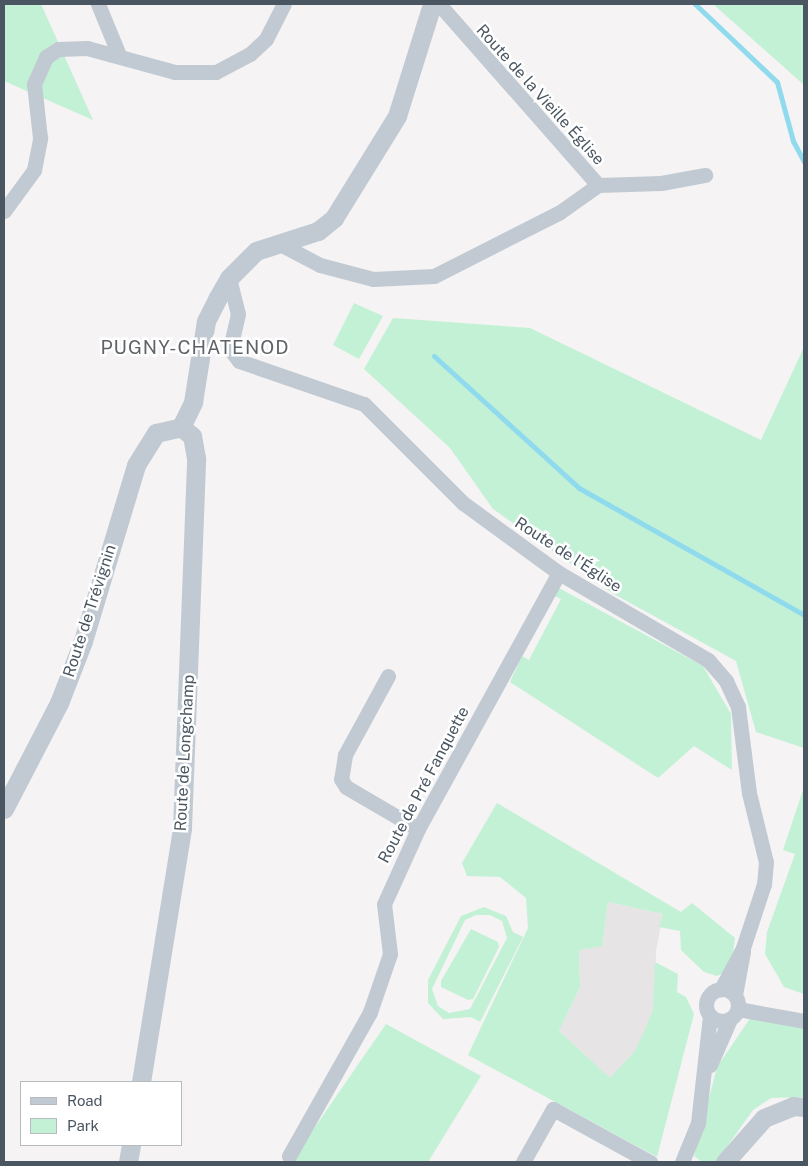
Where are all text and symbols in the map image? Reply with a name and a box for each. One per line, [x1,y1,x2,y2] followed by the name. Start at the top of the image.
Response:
[472,20,608,170] street label: Route de la Vieille Église
[99,337,291,359] district label: PUGNY-CHATENOD
[511,513,625,597] street label: Route de l'Église
[59,542,121,680] street label: Route de Trévignin
[171,674,199,832] street label: Route de Longchamp
[374,703,474,867] street label: Route de Pré Fanquette
[20,1081,182,1146] legend
[67,1092,103,1109] text: Road
[67,1117,99,1134] text: Park

